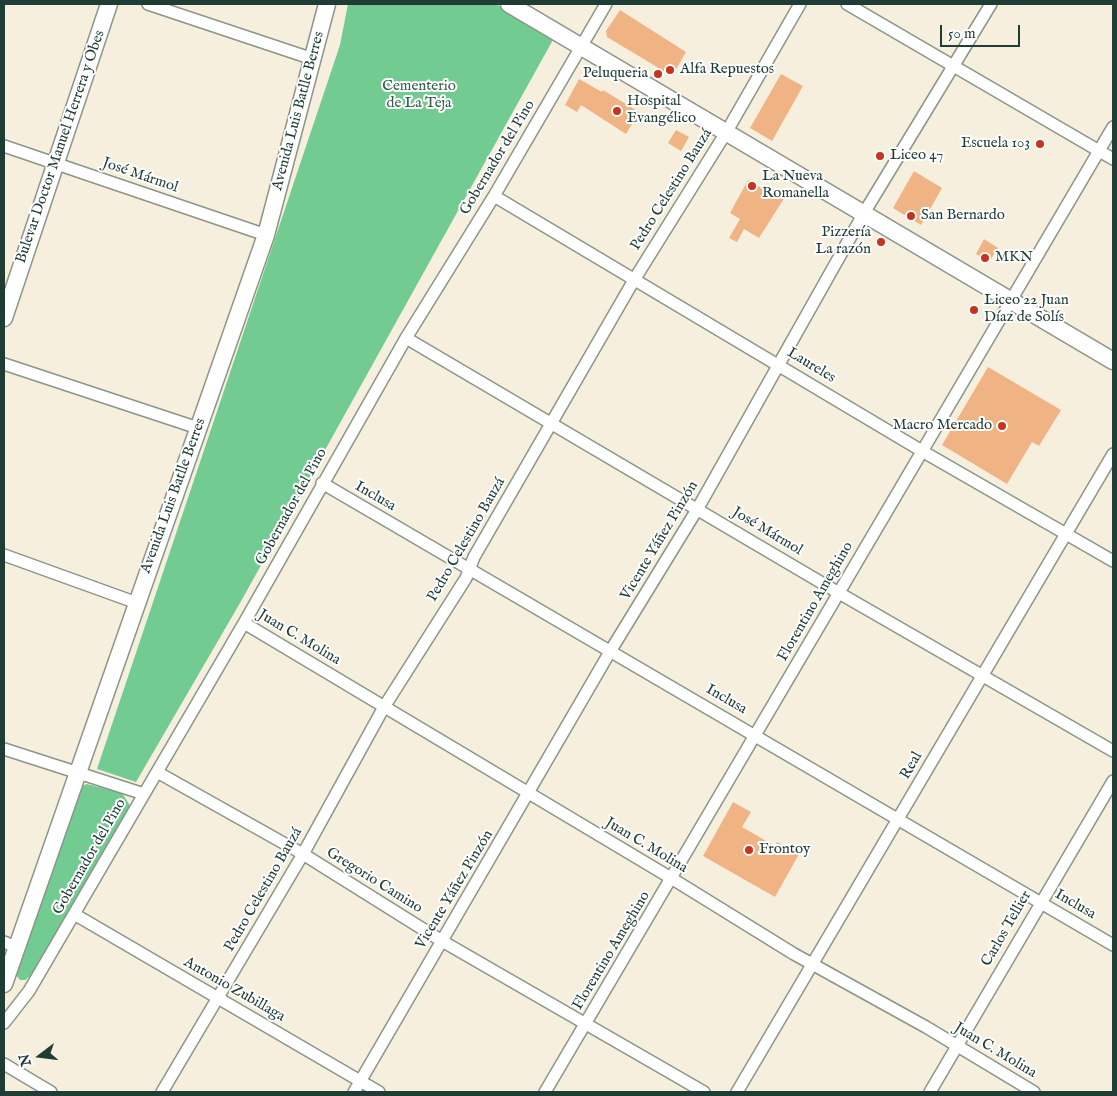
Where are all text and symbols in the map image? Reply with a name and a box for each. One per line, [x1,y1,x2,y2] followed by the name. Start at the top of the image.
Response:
[942,15,1022,47] scale bar
[948,24,976,43] text: 50 m
[13,28,109,266] street label: Bulevar Doctor Manuel Herrera y Obes
[269,30,329,192] street label: Avenida Luis Batlle Berres
[680,61,774,79] place label: Alfa Repuestos
[664,64,676,76] marker: Alfa Repuestos
[583,65,648,83] place label: Peluqueria
[652,68,664,80] marker: Peluqueria
[382,78,456,113] park label: Cementerio de La Teja
[627,93,696,128] place label: Hospital Evangélico
[457,97,539,219] street label: Gobernador del Pino
[611,105,623,117] marker: Hospital Evangélico
[627,126,717,254] street label: Pedro Celestino Bauzá
[961,135,1030,153] place label: Escuela 103
[1034,138,1046,150] marker: Escuela 103
[890,147,943,165] place label: Liceo 47
[874,150,886,162] marker: Liceo 47
[100,155,180,197] street label: José Mármol
[762,168,829,203] place label: La Nueva Romanella
[746,180,758,192] marker: La Nueva Romanella
[921,207,1005,225] place label: San Bernardo
[905,210,917,222] marker: San Bernardo
[816,224,871,259] place label: Pizzería La razón
[875,236,887,248] marker: Pizzería La razón
[995,249,1033,267] place label: MKN
[979,252,991,264] marker: MKN
[984,292,1069,327] place label: Liceo 22 Juan Díaz de Solís
[968,304,980,316] marker: Liceo 22 Juan Díaz de Solís
[783,345,839,387] street label: Laureles
[138,416,210,576] street label: Avenida Luis Batlle Berres
[893,417,992,435] place label: Macro Mercado
[996,420,1008,432] marker: Macro Mercado
[252,445,332,569] street label: Gobernador del Pino
[424,475,510,605] street label: Pedro Celestino Bauzá
[351,478,399,516] street label: Inclusa
[617,478,703,604] street label: Vicente Yáñez Pinzón
[729,504,805,560] street label: José Mármol
[774,539,858,665] street label: Florentino Ameghino
[255,606,343,670] street label: Juan C. Molina
[702,681,750,719] street label: Inclusa
[897,749,927,783] street label: Real
[50,796,130,918] street label: Gobernador del Pino
[602,814,690,878] street label: Juan C. Molina
[221,825,307,955] street label: Pedro Celestino Bauzá
[412,827,498,953] street label: Vicente Yáñez Pinzón
[759,841,810,859] place label: Frontoy
[323,844,425,918] street label: Gregorio Camino
[743,844,755,856] marker: Frontoy
[1051,886,1099,924] street label: Inclusa
[569,888,655,1014] street label: Florentino Ameghino
[978,888,1036,970] street label: Carlos Tellier
[180,954,288,1026] street label: Antonio Zubillaga
[951,1019,1039,1083] street label: Juan C. Molina
[15,1031,65,1081] north arrow
[15,1052,36,1068] text: N

